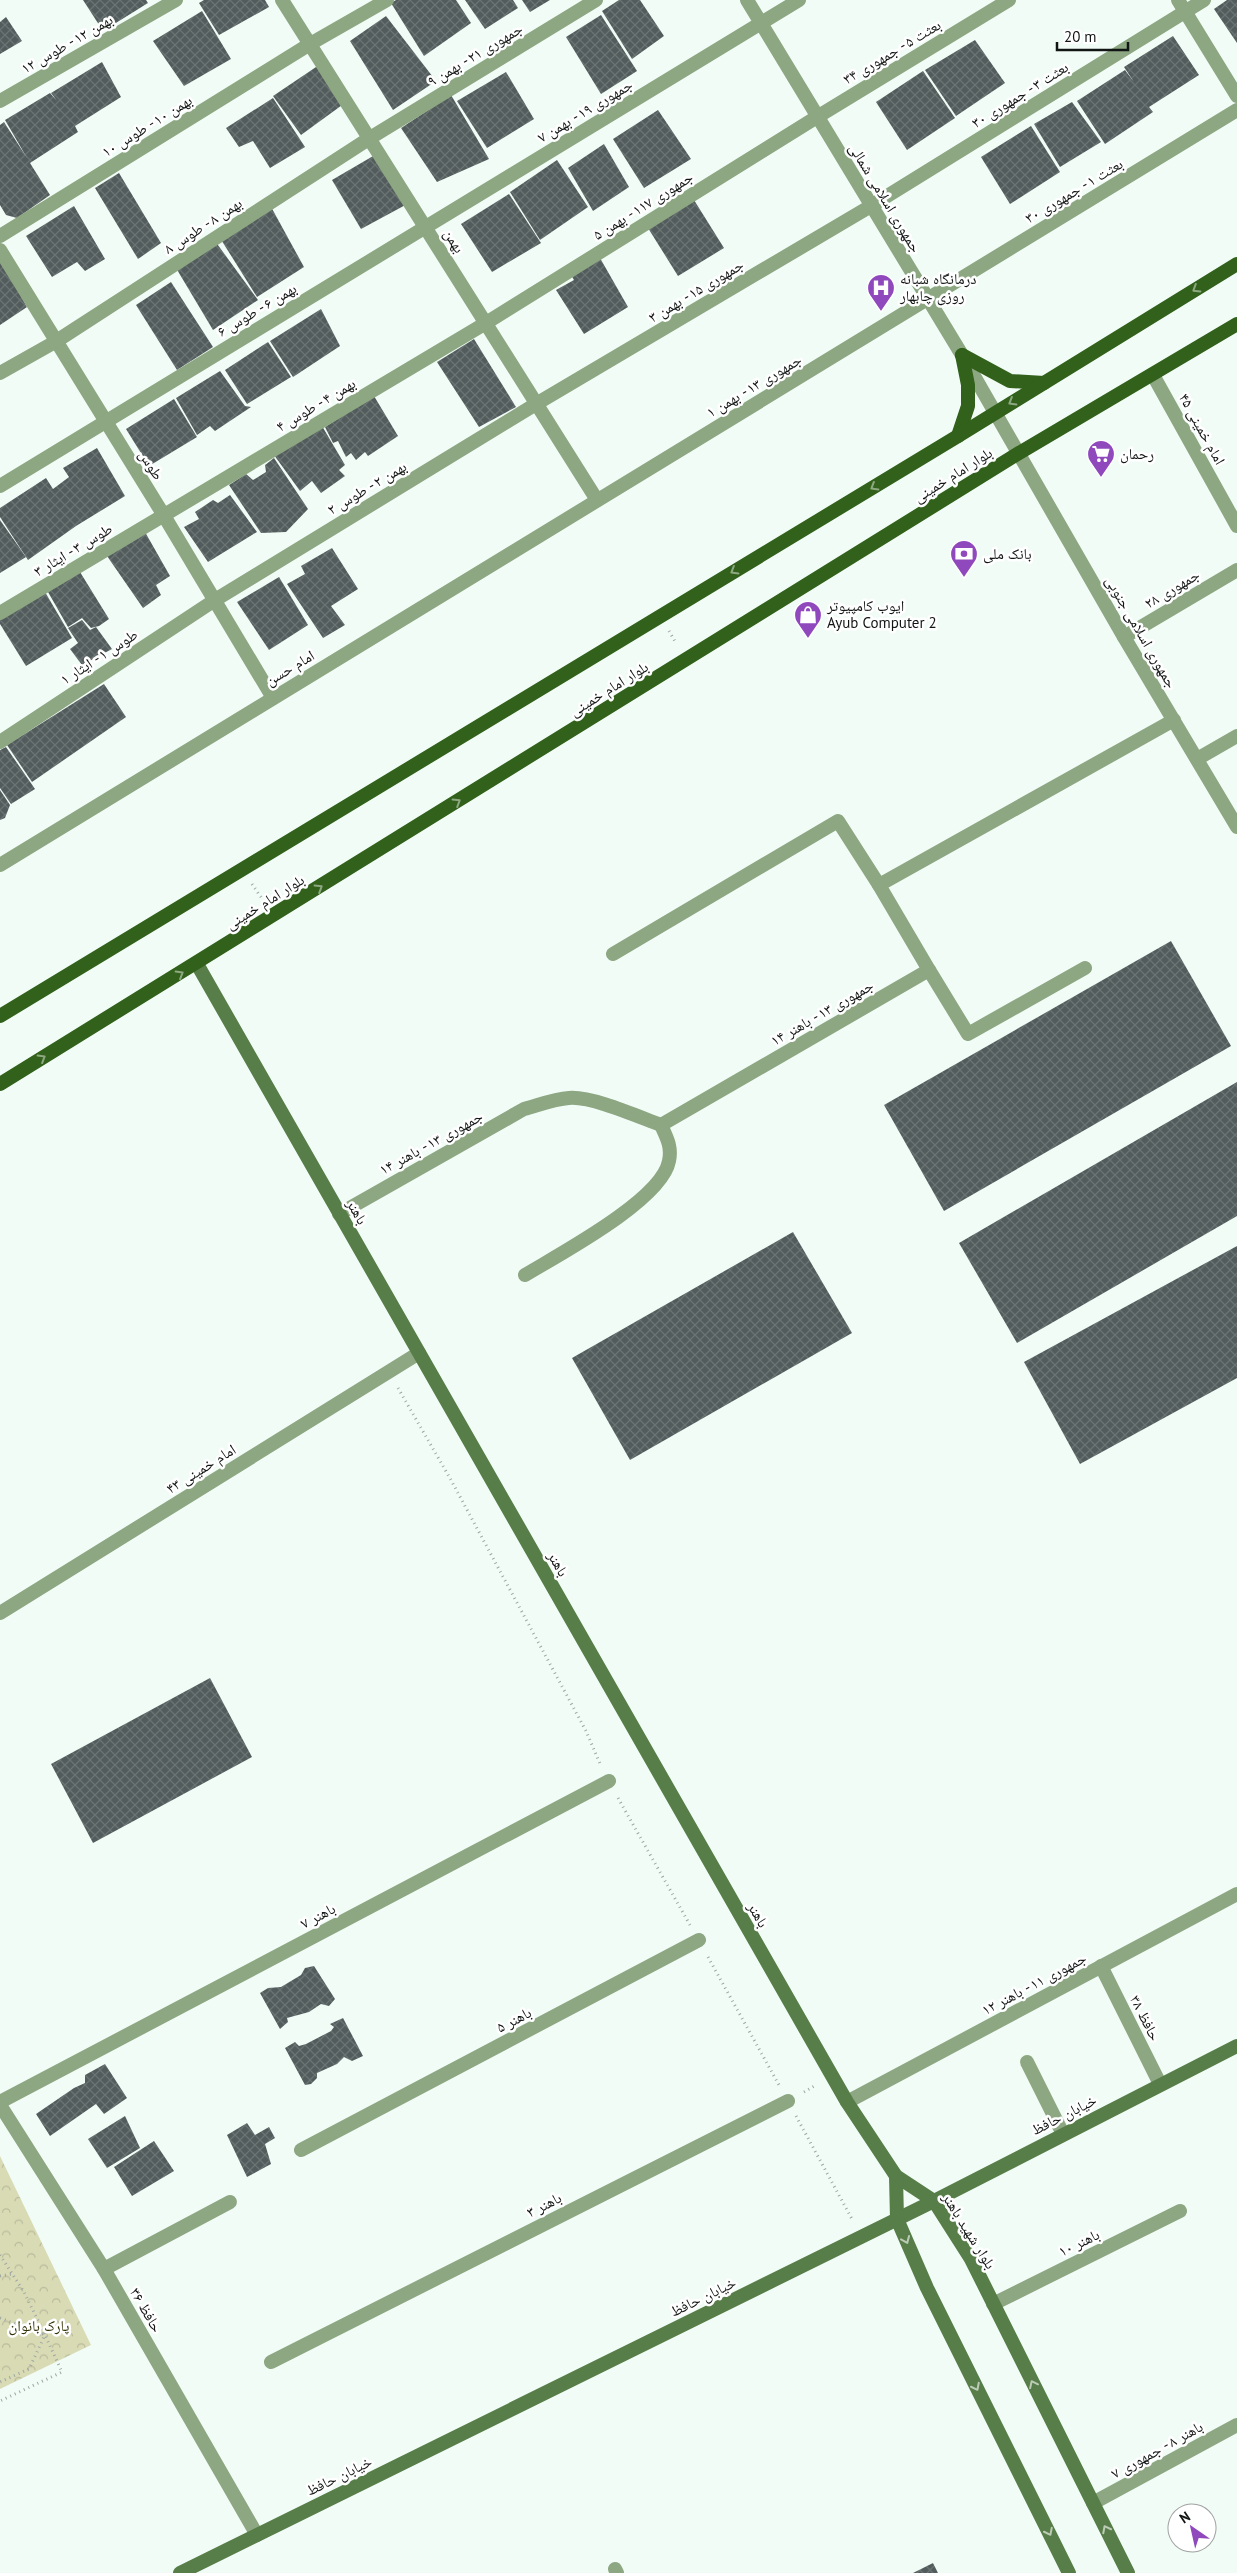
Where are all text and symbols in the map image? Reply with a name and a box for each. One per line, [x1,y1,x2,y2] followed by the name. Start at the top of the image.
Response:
[17,10,117,78] street label: بهمن ۱۲ - طوس ۱۲
[839,15,945,89] street label: بعثت ۵ - جمهوری ۳۴
[424,18,527,91] street label: جمهوری ۲۱ - بهمن ۹
[1057,20,1128,52] scale bar
[1064,27,1097,46] text: 20 m
[968,57,1072,133] street label: بعثت ۳ - جمهوری ۳۰
[534,74,637,147] street label: جمهوری ۱۹ - بهمن ۷
[98,90,196,162] street label: بهمن ۱۰ - طوس ۱۰
[844,139,926,257] street label: جمهوری اسلامی شمالی
[1021,154,1127,228] street label: بعثت ۱ - جمهوری ۳۰
[589,167,697,245] street label: جمهوری ۱۱۷ - بهمن ۵
[160,193,246,259] street label: بهمن ۸ - طوس ۸
[439,225,469,257] street label: بهمن
[645,254,748,327] street label: جمهوری ۱۵ - بهمن ۳
[899,269,977,306] place label: درمانگاه شبانه روزی چابهار
[866,273,896,312] hospital icon: درمانگاه شبانه روزی چابهار
[214,278,300,342] street label: بهمن ۶ - طوس ۶
[1192,283,1201,293] one-way arrow
[703,349,806,422] street label: جمهوری ۱۳ - بهمن ۱
[273,373,359,437] street label: بهمن ۴ - طوس ۴
[1174,390,1230,468] street label: امام خمینی ۴۵
[1009,396,1018,406] one-way arrow
[1086,439,1116,478] supermarket icon: رحمان
[910,443,996,507] street label: بلوار امام خمینی
[1120,444,1154,464] place label: رحمان
[134,446,168,484] street label: طوس
[324,456,410,520] street label: بهمن ۲ - طوس ۲
[870,480,879,490] one-way arrow
[30,519,116,581] street label: طوس ۳ - ایثار ۳
[949,539,979,578] bank icon: بانک ملی
[983,544,1032,564] place label: بانک ملی
[731,564,740,574] one-way arrow
[1141,564,1204,613] street label: جمهوری ۲۸
[1101,572,1182,692] street label: جمهوری اسلامی جنوبی
[826,596,937,632] place label: ایوب کامپیوتر Ayub Computer 2
[793,600,823,639] shop icon: ایوب کامپیوتر Ayub Computer 2
[57,625,142,689] street label: طوس ۱ - ایثار ۱
[262,646,318,690] street label: امام حسن
[566,657,652,721] street label: بلوار امام خمینی
[451,799,460,809] one-way arrow
[222,870,308,934] street label: بلوار امام خمینی
[313,885,322,894] one-way arrow
[175,970,184,980] one-way arrow
[767,975,877,1051] street label: جمهوری ۱۳ - باهنر ۱۴
[36,1055,45,1065] one-way arrow
[376,1106,487,1180] street label: جمهوری ۱۳ - باهنر ۱۴
[342,1195,372,1228] street label: باهنر
[162,1440,240,1498] street label: امام خمینی ۴۳
[543,1547,573,1580] street label: باهنر
[743,1898,773,1931] street label: باهنر
[297,1899,338,1933] street label: باهنر ۷
[978,1948,1090,2020] street label: جمهوری ۱۱ - باهنر ۱۲
[1126,1992,1165,2044] street label: حافظ ۳۸
[493,2003,534,2037] street label: باهنر ۵
[1028,2090,1100,2140] street label: خیابان حافظ
[523,2188,564,2221] street label: باهنر ۳
[938,2188,1000,2272] street label: بلوار شهید باهنر
[1055,2224,1102,2261] street label: باهنر ۱۰
[900,2235,910,2244] one-way arrow
[667,2272,740,2321] street label: خیابان حافظ
[126,2284,167,2336] street label: حافظ ۳۶
[9,2316,70,2336] park label: پارک بانوان
[1029,2380,1039,2389] one-way arrow
[970,2382,980,2391] one-way arrow
[1108,2417,1206,2483] street label: باهنر ۸ - جمهوری ۷
[303,2451,376,2500] street label: خیابان حافظ
[1167,2503,1217,2553] north arrow
[1176,2507,1194,2527] text: N
[1102,2526,1112,2535] one-way arrow
[1043,2527,1053,2536] one-way arrow

